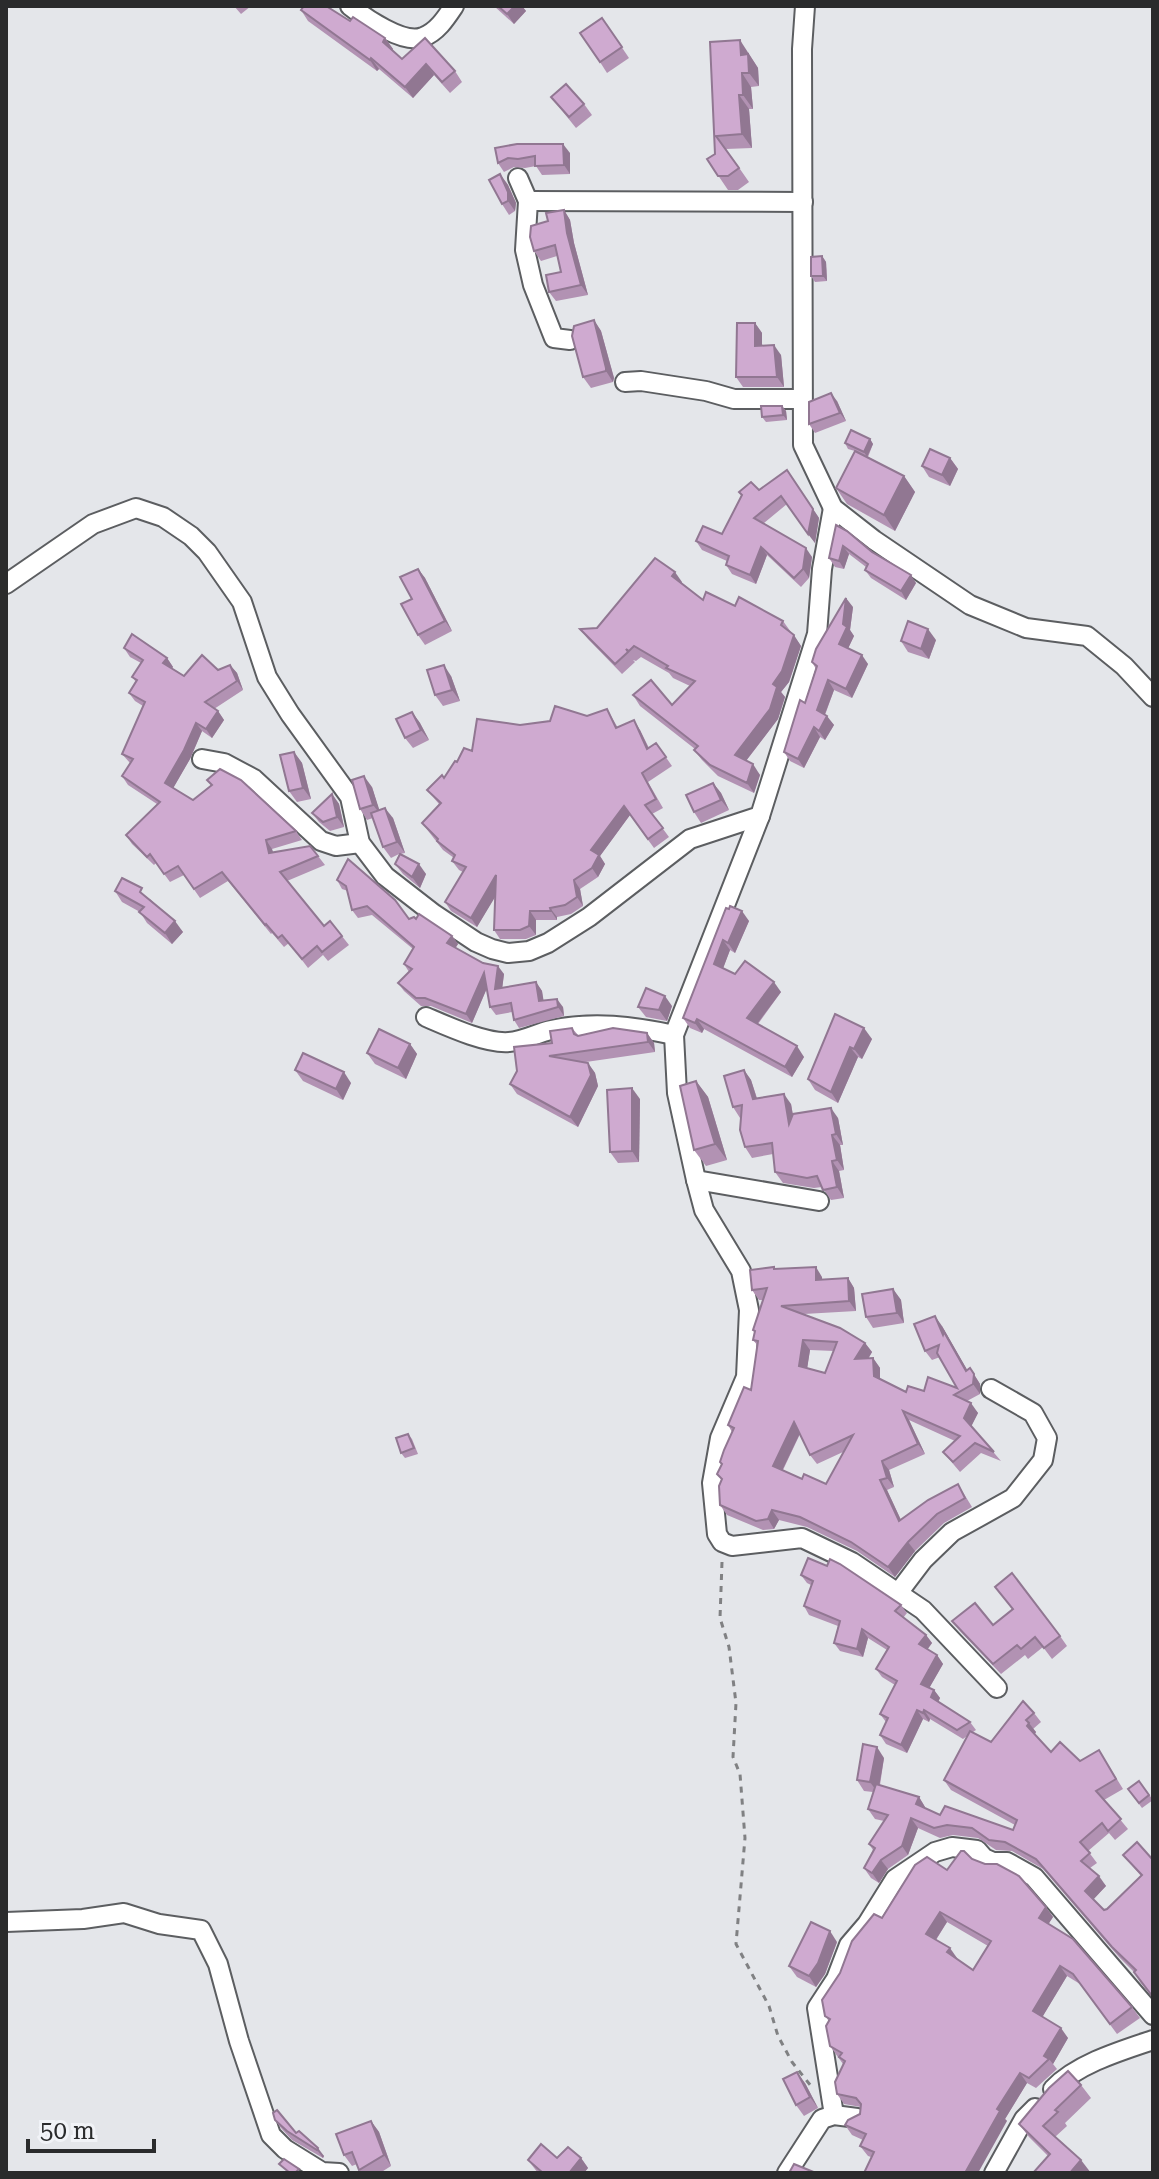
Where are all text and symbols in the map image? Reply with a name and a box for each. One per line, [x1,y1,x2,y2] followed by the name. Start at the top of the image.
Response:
[28,2103,154,2153] scale bar
[40,2117,95,2145] text: 50 m

